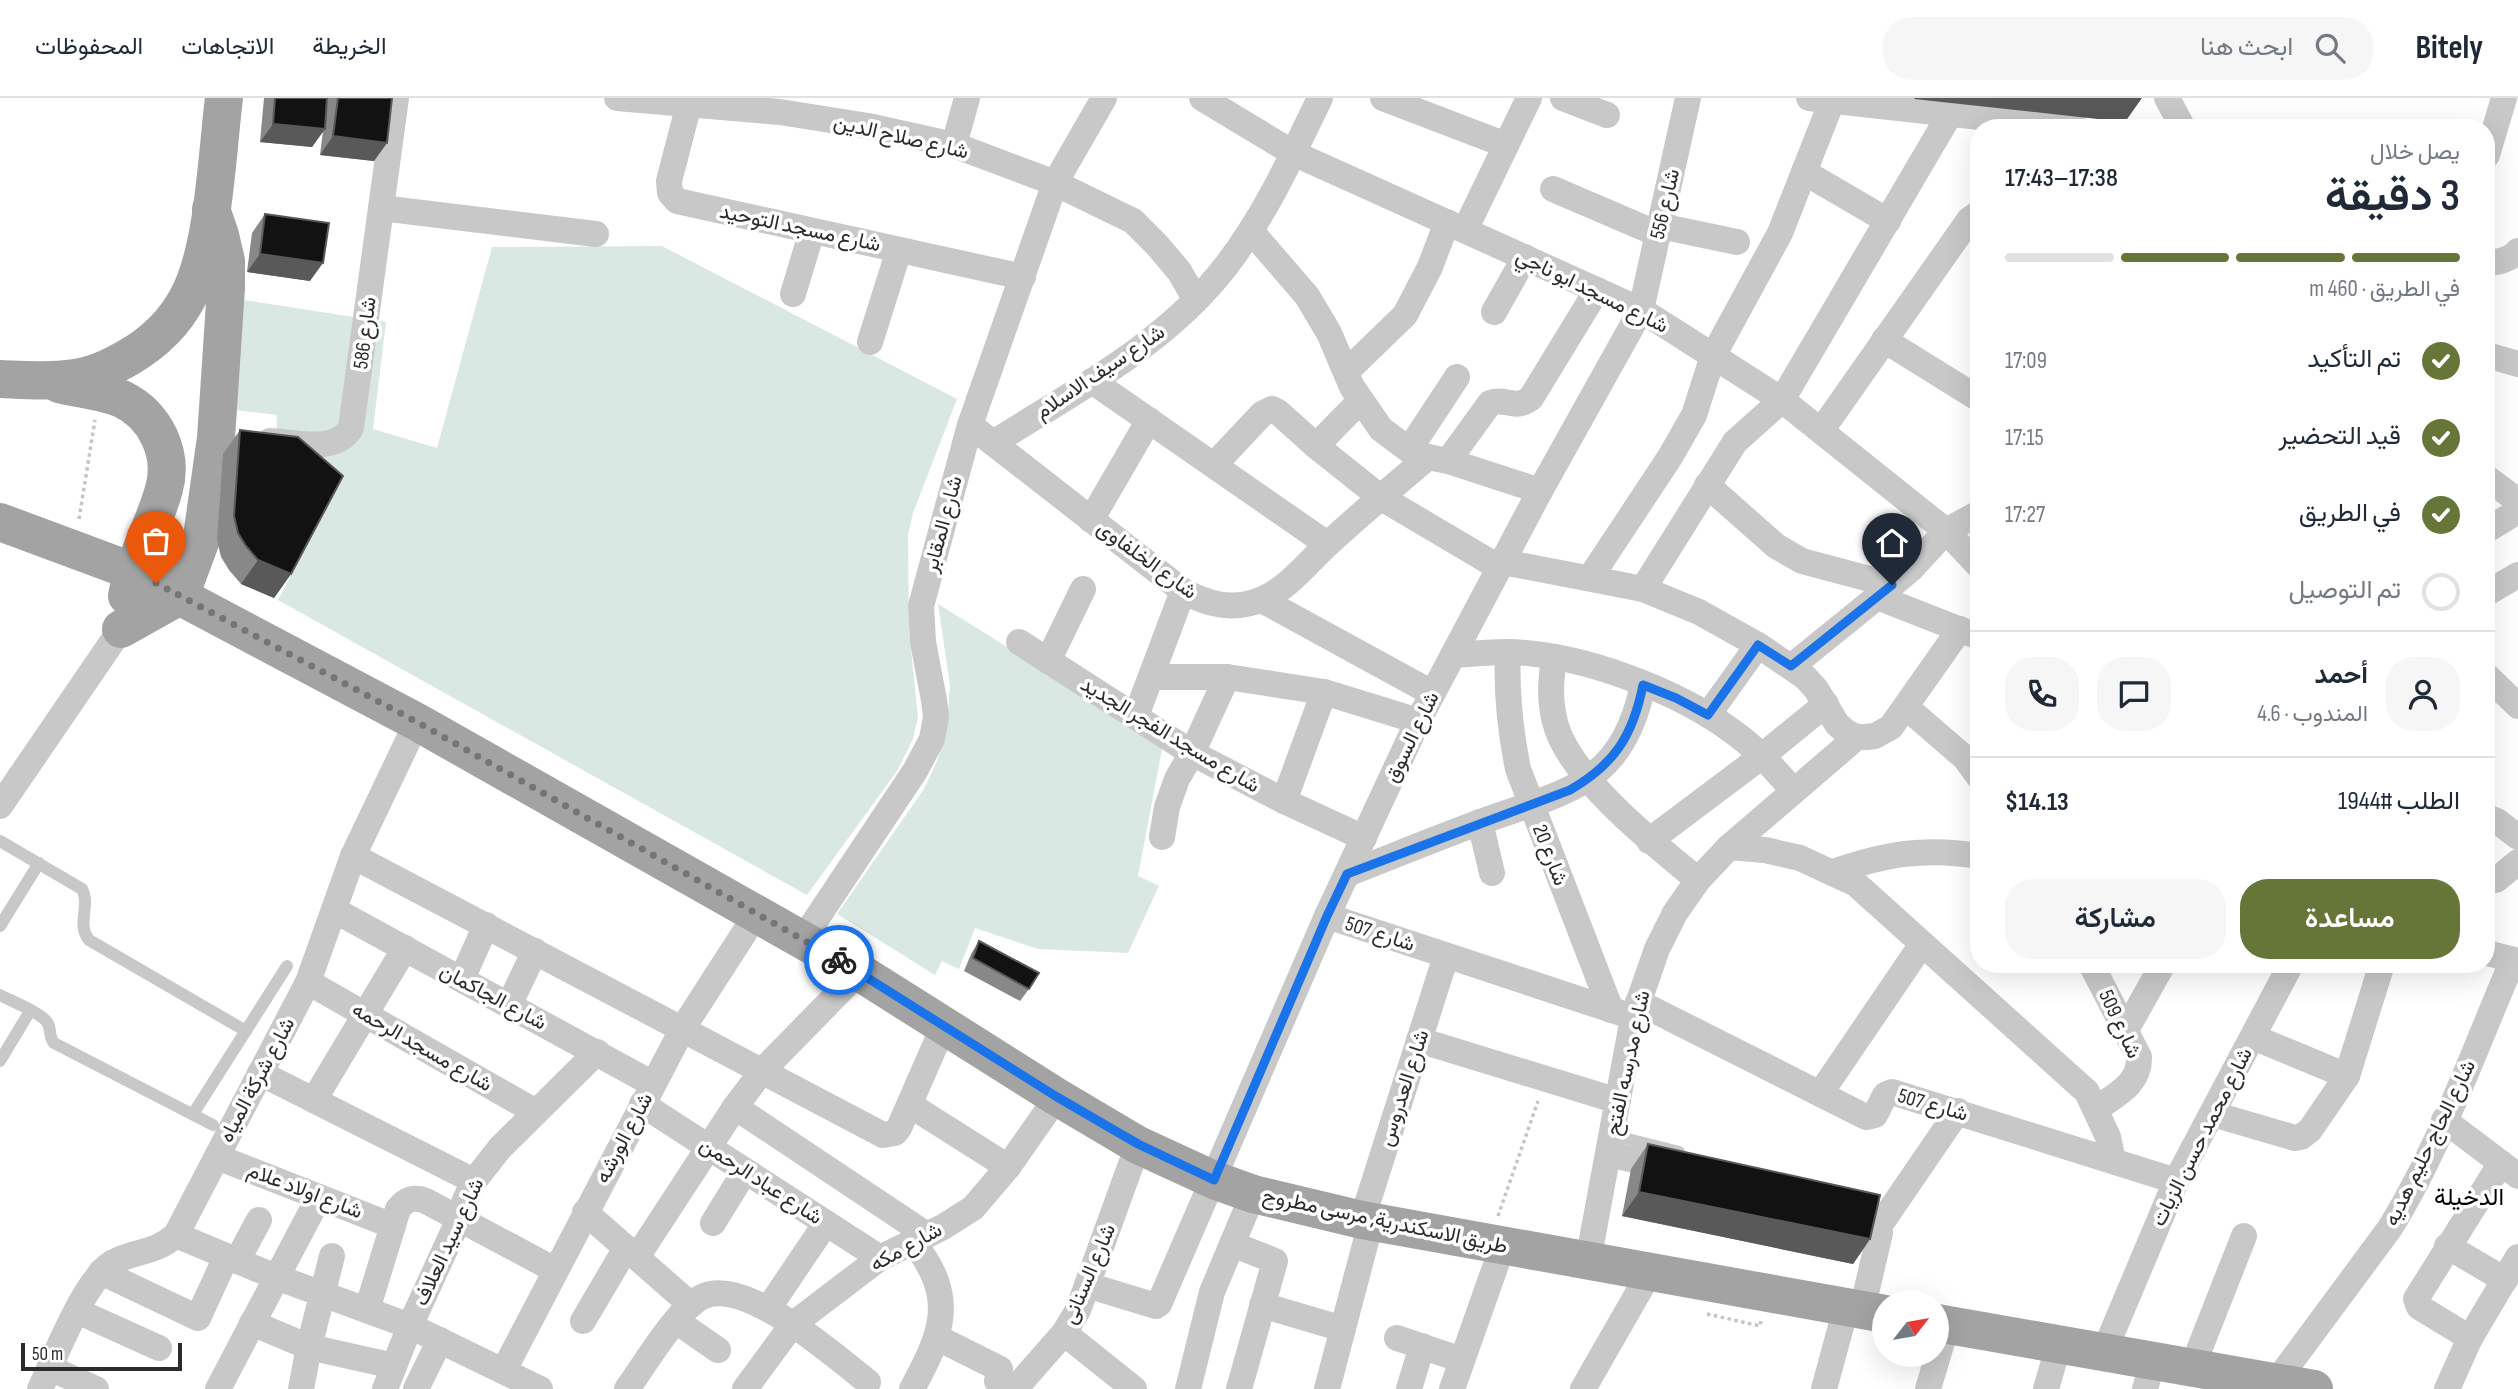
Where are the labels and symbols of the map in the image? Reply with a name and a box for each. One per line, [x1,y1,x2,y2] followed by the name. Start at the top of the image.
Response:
[831,109,971,166] street label: شارع صلاح الدين
[1645,166,1686,242] street label: شارع 556
[717,199,883,258] street label: شارع مسجد التوحيد
[1510,243,1672,342] street label: شارع مسجد ابو ناجي
[348,296,383,371] street label: شارع 586
[1030,319,1170,425] street label: شارع سيف الاسلام
[918,473,969,576] street label: شارع المقابر
[126,511,186,583] pin
[1862,513,1922,585] pin
[1092,515,1202,605] street label: شارع الخلفاوى
[1075,672,1264,799] street label: شارع مسجد الفجر الجديد
[1379,687,1446,787] street label: شارع السوق
[1526,821,1573,890] street label: شارع 20
[1342,911,1418,958] street label: شارع 507
[804,925,874,995] courier
[435,958,551,1036] street label: شارع الجاكمان
[2092,986,2147,1063] street label: شارع 509
[1600,988,1657,1138] street label: شارع مدرسه الفتح
[347,997,497,1098] street label: شارع مسجد الرحمه
[214,1013,301,1147] street label: شارع شركة المياه
[1373,1027,1435,1150] street label: شارع العدروس
[2146,1043,2259,1231] street label: شارع محمد حسن الزيات
[2379,1056,2482,1231] street label: شارع الحاج حليم هديه
[1895,1083,1971,1128] street label: شارع 507
[590,1088,659,1188] street label: شارع الورشه
[694,1132,827,1231] street label: شارع عباد الرحمن
[244,1158,366,1225] street label: شارع اولاد علام
[408,1174,490,1310] street label: شارع سيد العلاف
[1260,1183,1510,1260] street label: طريق الاسكندرية, مرسى مطروح
[2434,1183,2504,1212] district label: الدخيلة
[866,1217,947,1278] street label: شارع مكه
[1057,1220,1122,1328] street label: شارع السنانى
[1872,1290,1950,1367] north arrow
[21,1340,182,1372] scale bar

